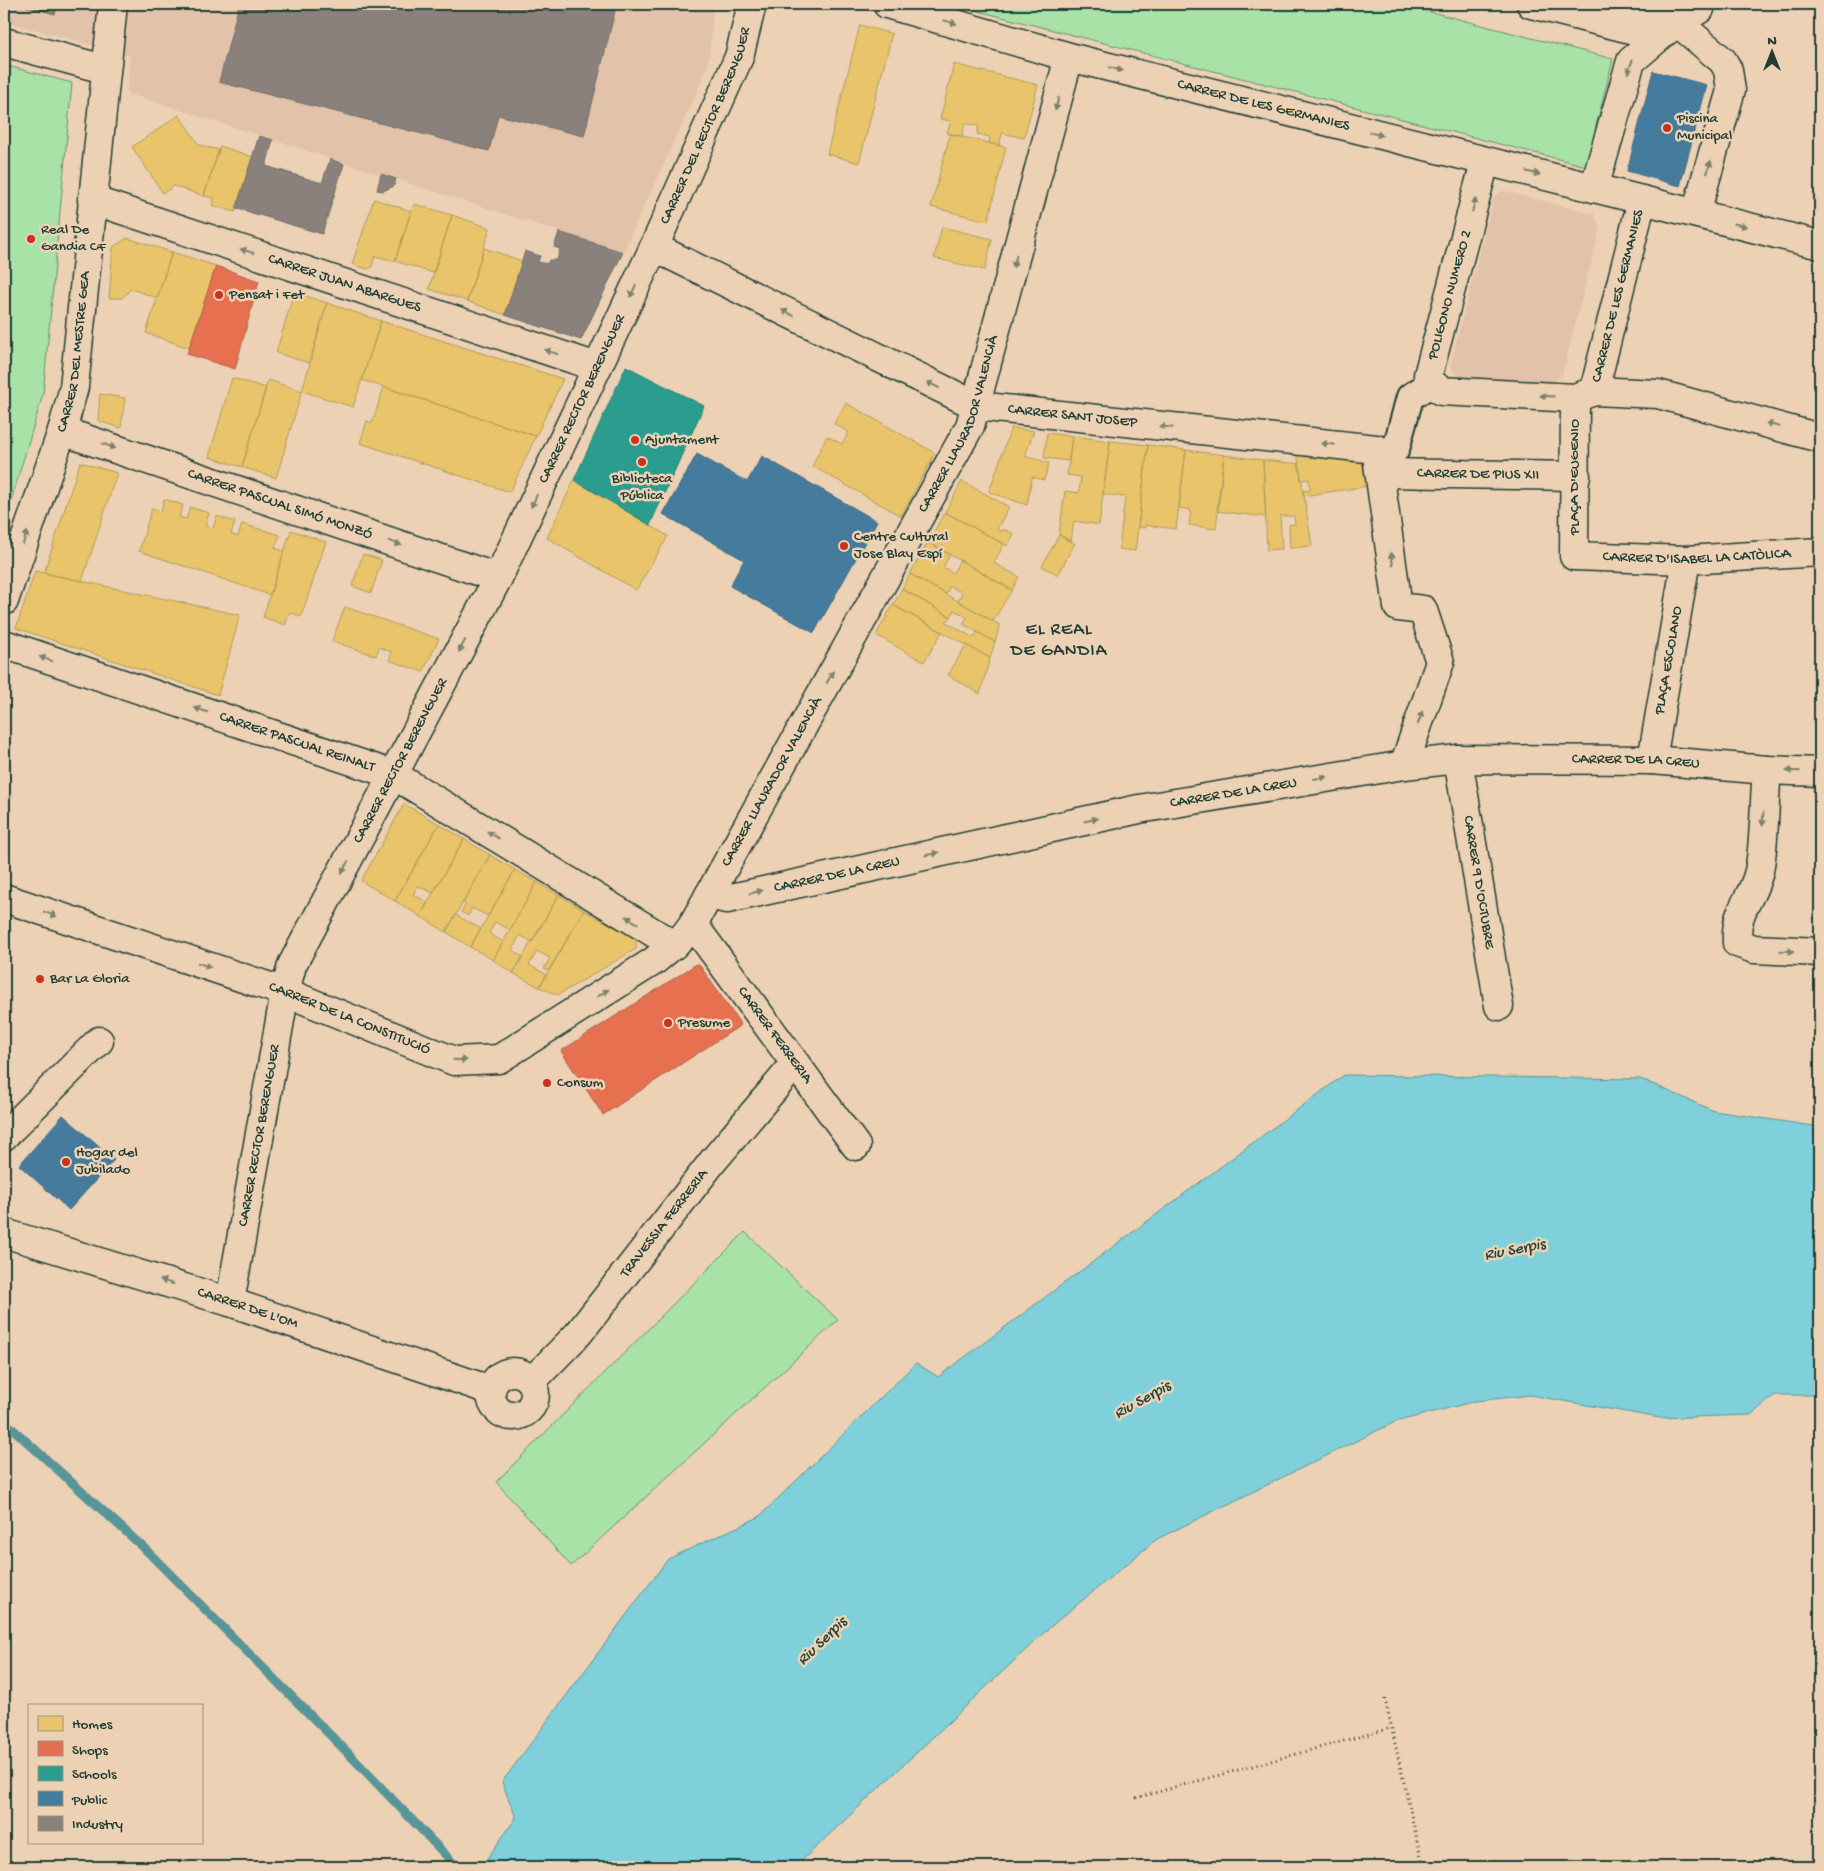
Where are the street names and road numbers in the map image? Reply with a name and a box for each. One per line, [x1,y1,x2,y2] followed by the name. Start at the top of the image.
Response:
[656,24,755,227] street label: CARRER DEL RECTOR BERENGUER
[1175,75,1352,136] street label: CARRER DE LES GERMANIES
[1588,208,1648,384] street label: CARRER DE LES GERMANIES
[1424,228,1476,363] street label: POLIGONO NUMERO 2
[266,250,423,317] street label: CARRER JUAN ABARGUES
[53,269,95,434] street label: CARRER DEL MESTRE GEA
[535,311,630,486] street label: CARRER RECTOR BERENGUER
[915,332,1003,516] street label: CARRER LLAURADOR VALENCIÀ
[1007,400,1139,432] street label: CARRER SANT JOSEP
[1566,419,1584,536] street label: PLAÇA D'EUGENIO
[185,465,375,544] street label: CARRER PASCUAL SIMÓ MONZÓ
[1417,465,1539,484] street label: CARRER DE PIUS XII
[1602,545,1793,569] street label: CARRER D'ISABEL LA CATÒLICA
[1651,605,1687,717] street label: PLAÇA ESCOLANO
[349,674,452,847] street label: CARRER RECTOR BERENGUER
[718,693,827,870] street label: CARRER LLAURADOR VALENCIÀ
[217,708,378,777] street label: CARRER PASCUAL REINALT
[1572,751,1701,773] street label: CARRER DE LA CREU
[1169,774,1299,813] street label: CARRER DE LA CREU
[1459,814,1498,951] street label: CARRER 9 D'OCTUBRE
[772,852,902,897] street label: CARRER DE LA CREU
[266,978,433,1059] street label: CARRER DE LA CONSTITUCIÓ
[733,983,817,1088] street label: CARRER FERRERIA
[235,1042,285,1228] street label: CARRER RECTOR BERENGUER
[616,1165,713,1282] street label: TRAVESSIA FERRERIA
[195,1284,301,1334] street label: CARRER DE L'OM

